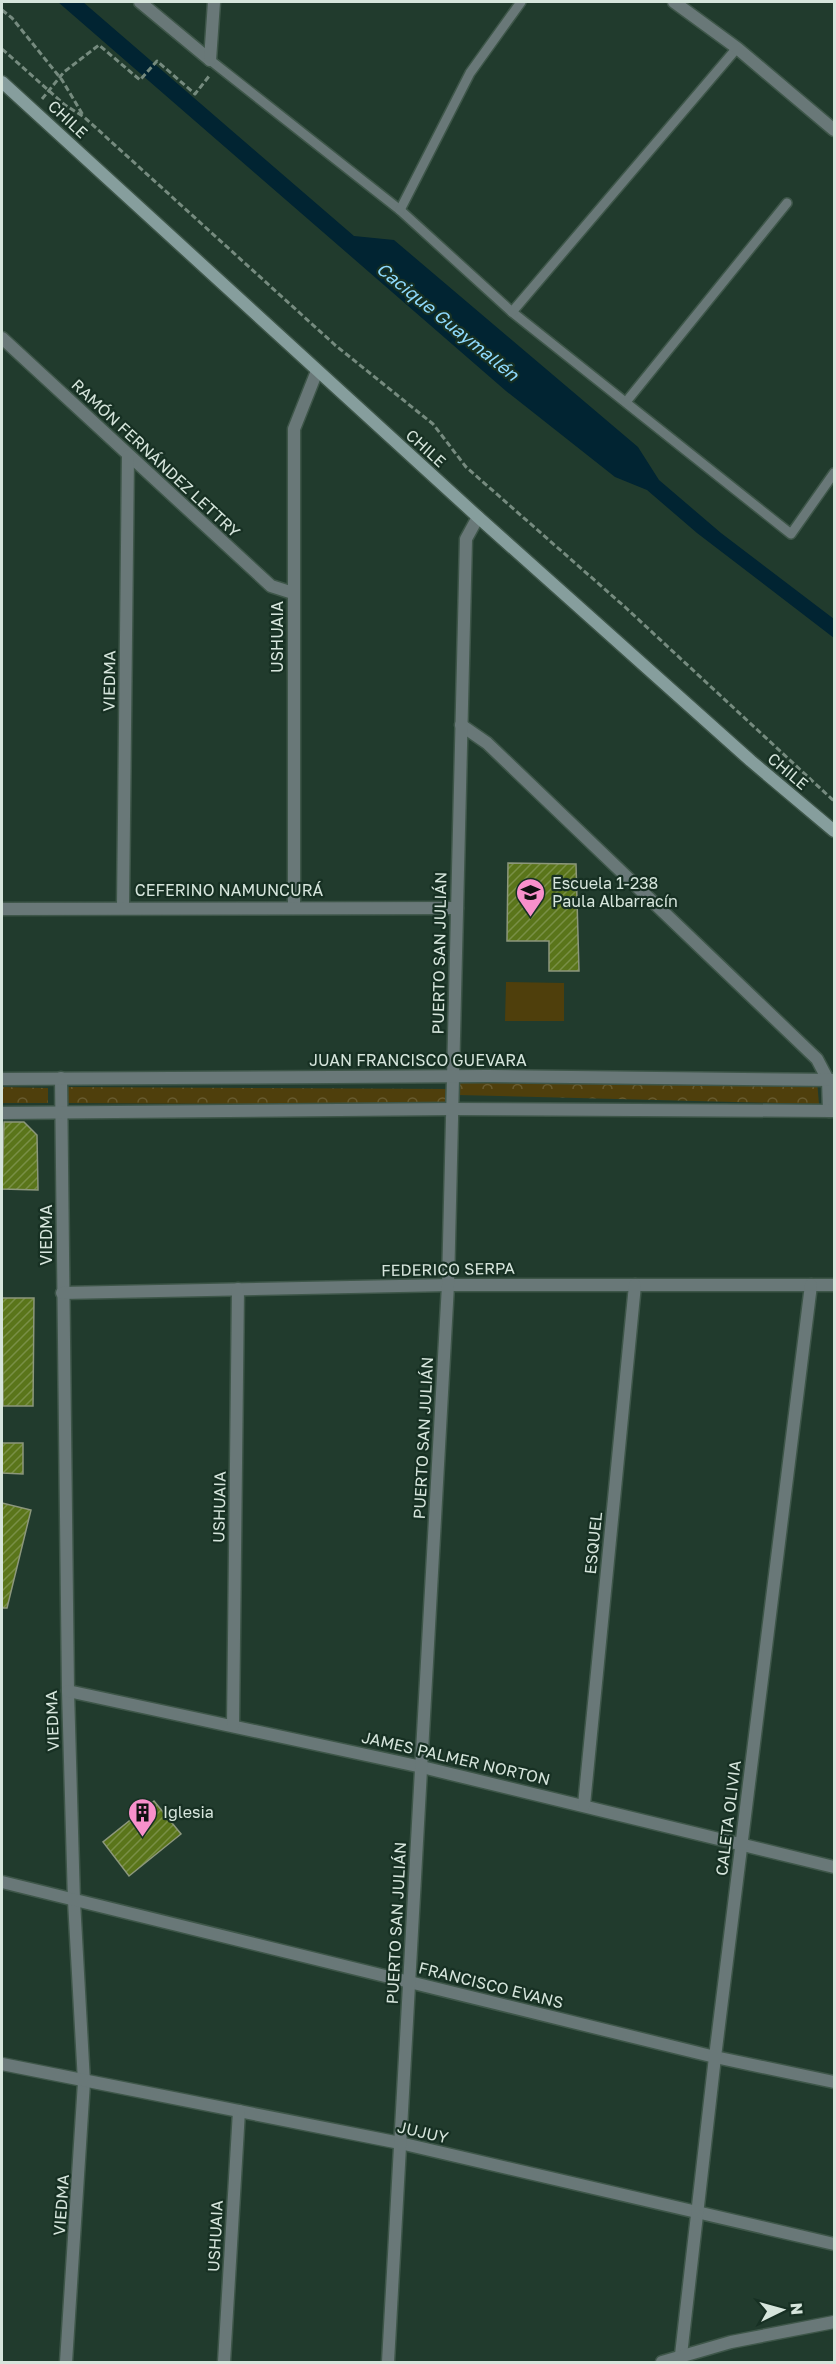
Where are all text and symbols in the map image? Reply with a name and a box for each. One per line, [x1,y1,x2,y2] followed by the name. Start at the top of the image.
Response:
[44,96,92,142] street label: CHILE
[373,257,524,386] water label: Cacique Guaymallén
[68,375,245,542] street label: RAMÓN FERNÁNDEZ LETTRY
[402,425,450,471] street label: CHILE
[267,601,287,673] street label: USHUAIA
[98,650,120,712] street label: VIEDMA
[764,748,812,794] street label: CHILE
[428,872,450,1034] street label: PUERTO SAN JULIÁN
[552,873,678,911] place label: Escuela 1-238 Paula Albarracín
[515,876,547,918] school or university icon: Escuela 1-238 Paula Albarracín
[135,880,324,900] street label: CEFERINO NAMUNCURÁ
[309,1050,527,1070] street label: JUAN FRANCISCO GUEVARA
[36,1204,56,1266] street label: VIEDMA
[381,1258,515,1280] street label: FEDERICO SERPA
[409,1356,437,1520] street label: PUERTO SAN JULIÁN
[208,1471,230,1543] street label: USHUAIA
[580,1511,606,1575] street label: ESQUEL
[41,1690,63,1752] street label: VIEDMA
[360,1727,552,1789] street label: JAMES PALMER NORTON
[711,1759,745,1877] street label: CALETA OLIVIA
[126,1796,158,1838] building icon: Iglesia
[163,1802,214,1822] place label: Iglesia
[382,1841,410,2005] street label: PUERTO SAN JULIÁN
[417,1957,565,2013] street label: FRANCISCO EVANS
[396,2116,451,2148] street label: JUJUY
[49,2174,73,2236] street label: VIEDMA
[203,2199,227,2272] street label: USHUAIA
[752,2280,812,2340] north arrow
[786,2302,807,2316] text: N

